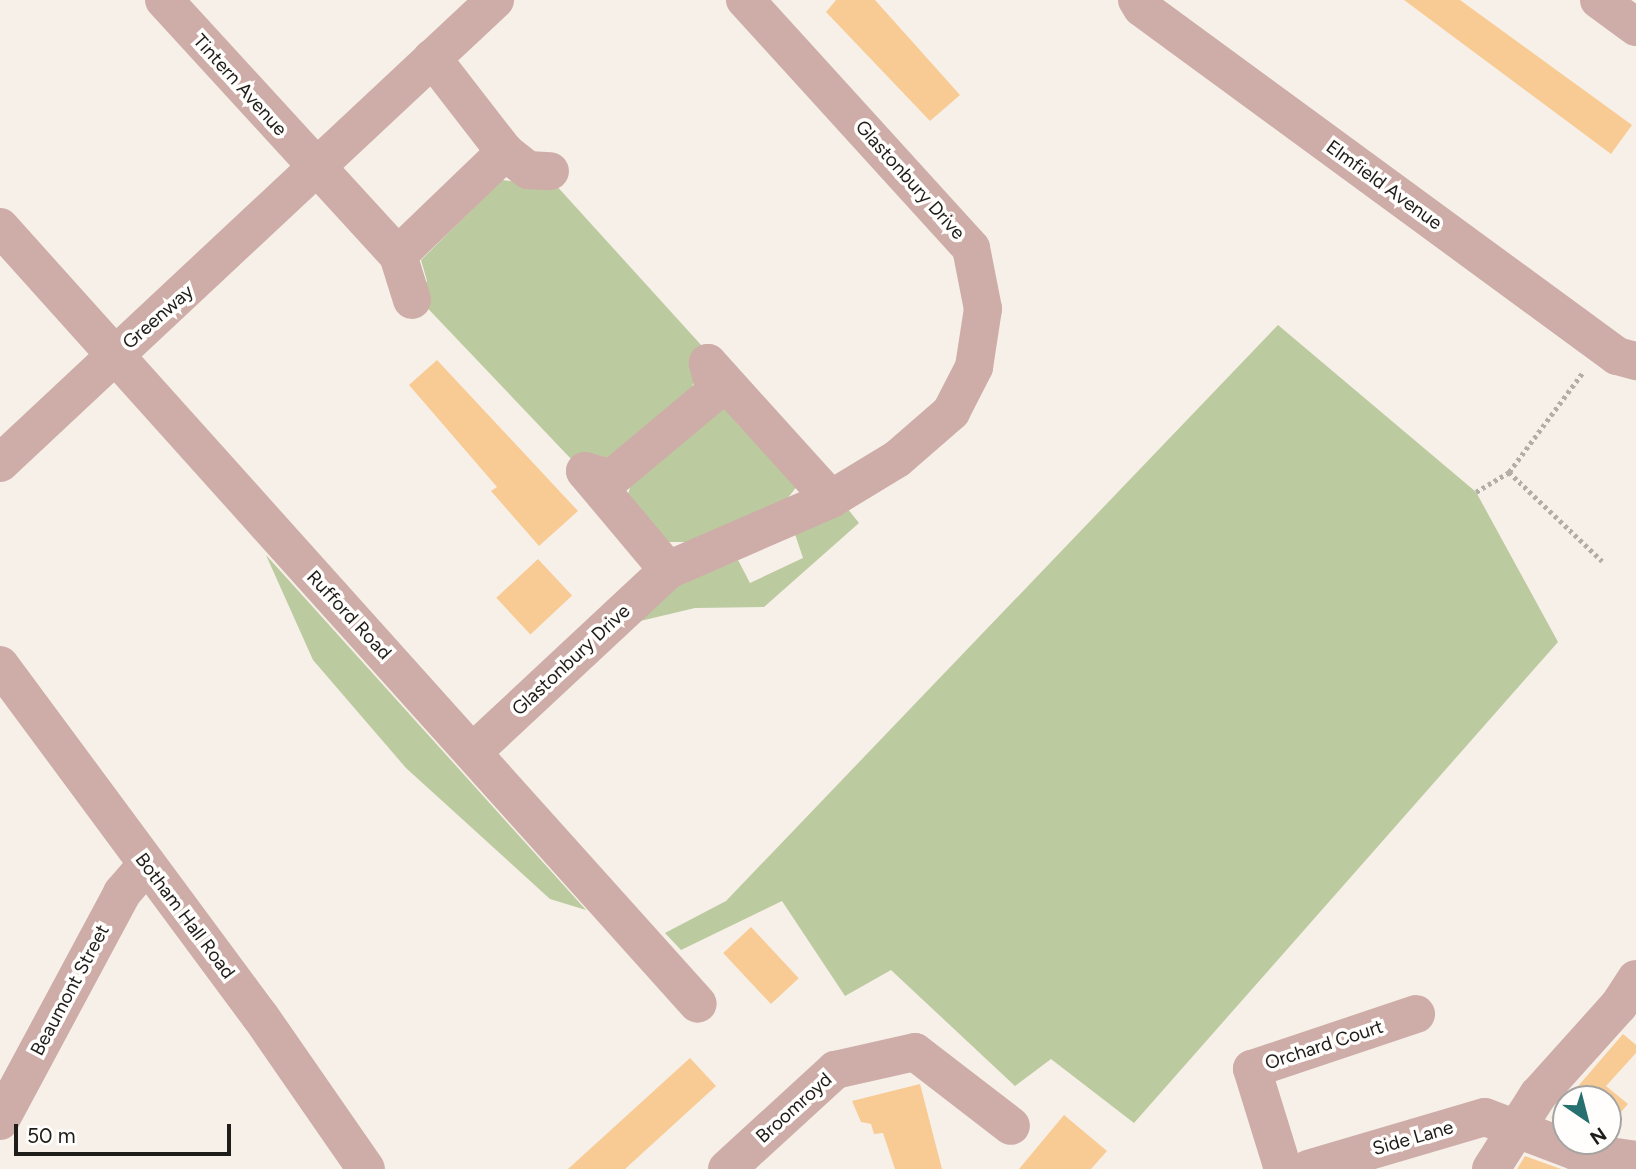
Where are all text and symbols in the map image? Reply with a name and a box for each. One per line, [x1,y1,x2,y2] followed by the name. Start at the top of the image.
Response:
[188,29,292,141] street label: Tintern Avenue
[850,116,970,244] street label: Glastonbury Drive
[1322,135,1446,235] street label: Elmfield Avenue
[118,280,198,354] street label: Greenway
[302,566,396,664] street label: Rufford Road
[507,600,635,720] street label: Glastonbury Drive
[130,849,240,983] street label: Botham Hall Road
[26,921,114,1059] street label: Beaumont Street
[1262,1015,1386,1075] street label: Orchard Court
[751,1068,837,1148] street label: Broomroyd
[1552,1085,1622,1155] north arrow
[18,1110,234,1154] scale bar
[1370,1116,1456,1160] street label: Side Lane
[1586,1122,1611,1150] text: N
[27,1123,76,1148] text: 50 m

